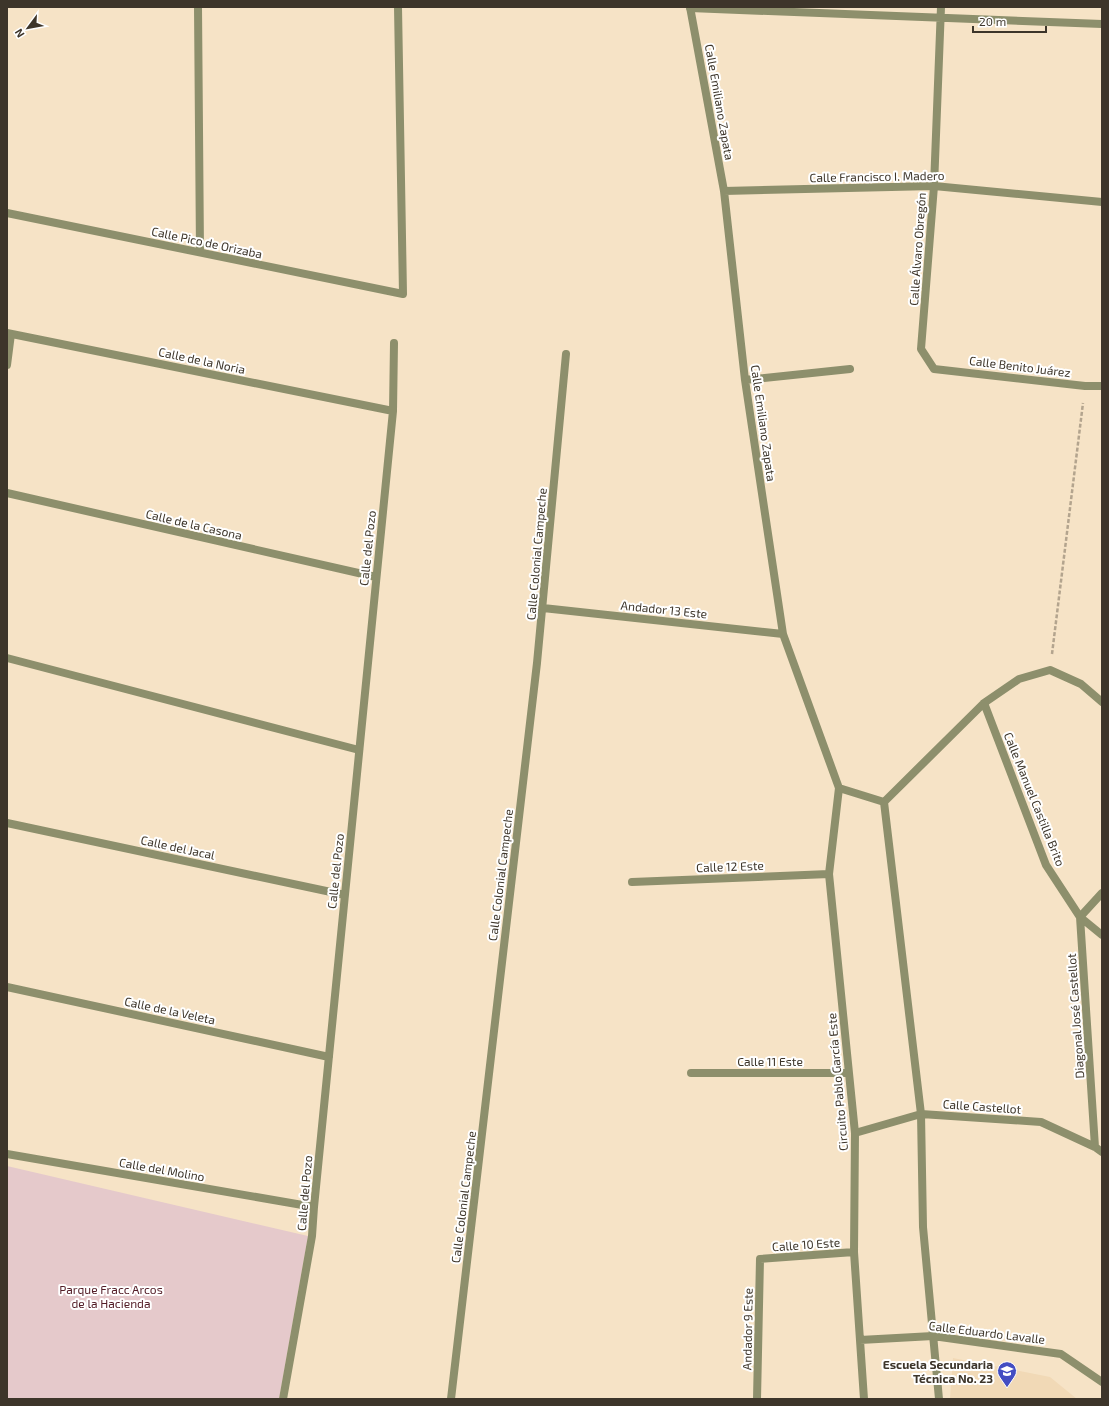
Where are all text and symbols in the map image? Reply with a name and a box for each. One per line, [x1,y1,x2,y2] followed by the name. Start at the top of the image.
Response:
[8,8,48,48] north arrow
[973,8,1046,34] scale bar
[979,14,1006,28] text: 20 m
[11,27,27,40] text: N
[703,43,737,161] street label: Calle Emiliano Zapata
[809,168,945,184] street label: Calle Francisco I. Madero
[906,192,928,306] street label: Calle Álvaro Obregón
[150,223,264,261] street label: Calle Pico de Orizaba
[157,344,247,376] street label: Calle de la Noria
[968,353,1072,379] street label: Calle Benito Juárez
[749,364,779,482] street label: Calle Emiliano Zapata
[523,487,549,621] street label: Calle Colonial Campeche
[144,506,244,542] street label: Calle de la Casona
[356,509,378,586] street label: Calle del Pozo
[620,598,708,620] street label: Andador 13 Este
[1002,730,1068,868] street label: Calle Manuel Castilla Brito
[485,808,515,942] street label: Calle Colonial Campeche
[140,832,217,862] street label: Calle del Jacal
[324,832,346,909] street label: Calle del Pozo
[696,858,764,874] street label: Calle 12 Este
[1064,953,1086,1079] street label: Diagonal José Castellot
[123,994,217,1026] street label: Calle de la Veleta
[824,1012,850,1152] street label: Circuito Pablo García Este
[737,1054,803,1068] street label: Calle 11 Este
[942,1096,1022,1116] street label: Calle Castellot
[448,1130,478,1264] street label: Calle Colonial Campeche
[118,1155,206,1183] street label: Calle del Molino
[294,1155,314,1231] street label: Calle del Pozo
[771,1235,841,1253] street label: Calle 10 Este
[59,1282,163,1310] park label: Parque Fracc Arcos de la Hacienda
[739,1288,755,1370] street label: Andador 9 Este
[928,1318,1046,1346] street label: Calle Eduardo Lavalle
[883,1357,993,1385] place label: Escuela Secundaria Técnica No. 23
[996,1360,1018,1388] school or university icon: Escuela Secundaria Técnica No. 23

